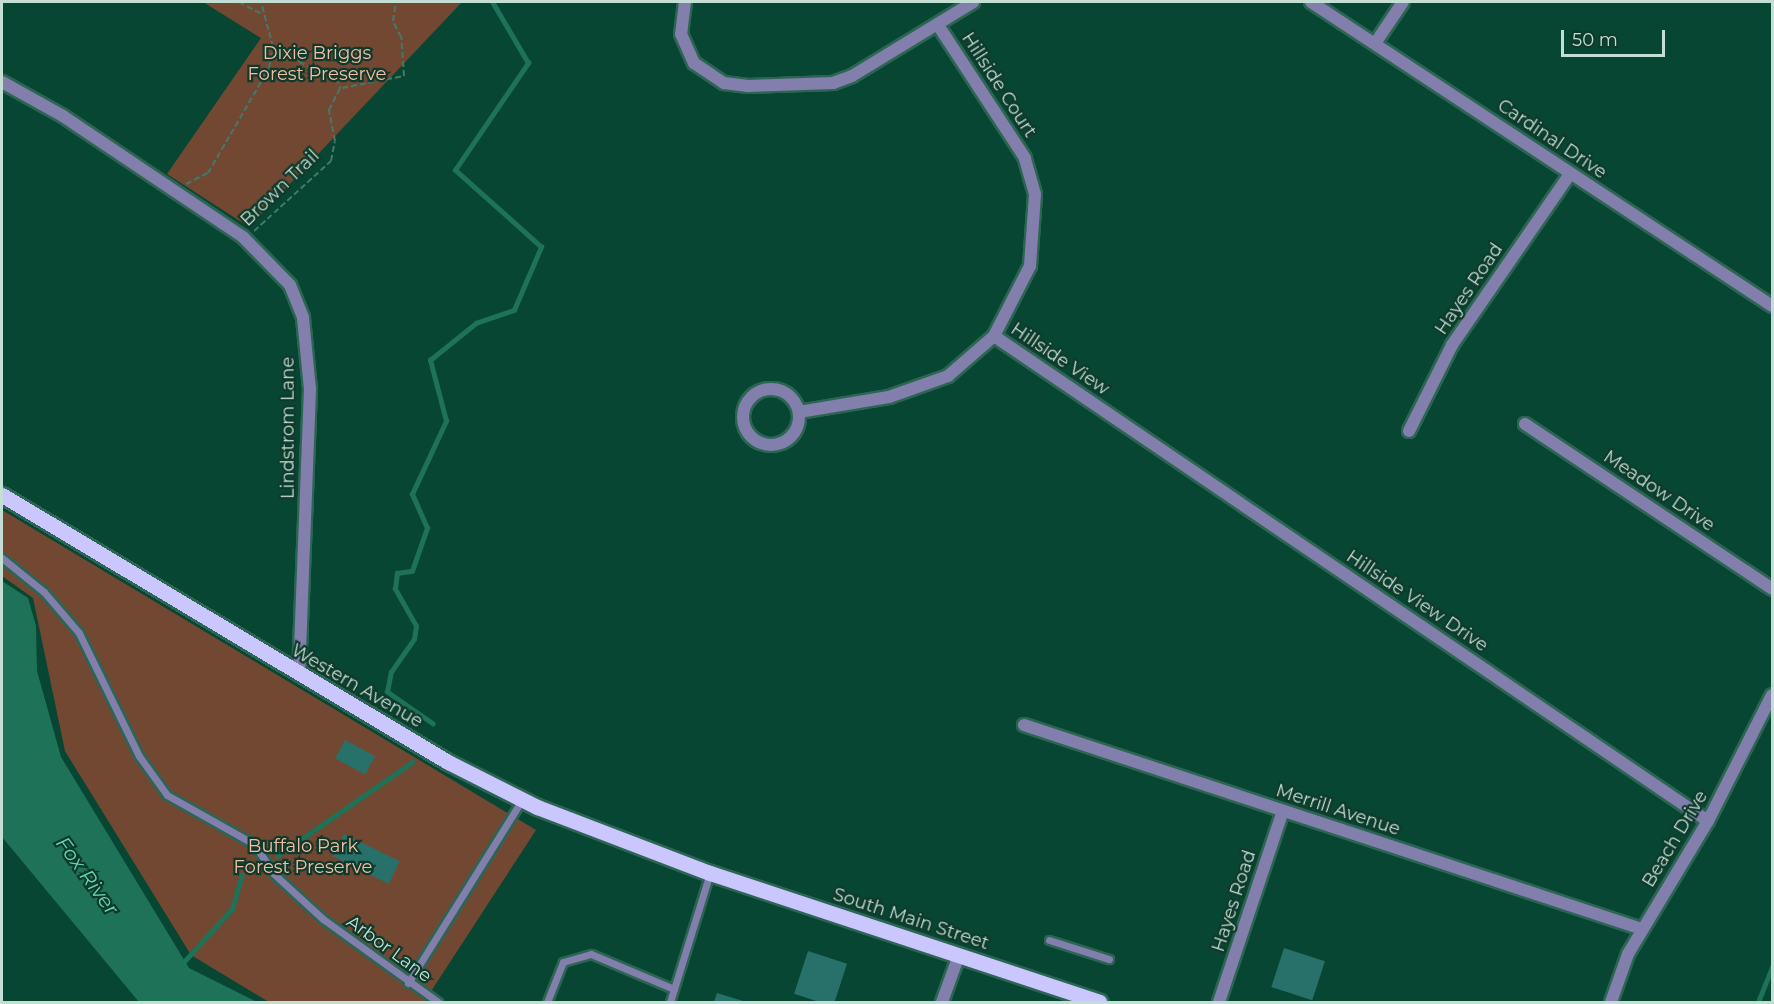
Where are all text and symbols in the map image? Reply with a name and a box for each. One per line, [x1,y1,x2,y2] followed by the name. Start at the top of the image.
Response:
[1564,18,1668,56] scale bar
[957,28,1041,142] street label: Hillside Court
[1572,29,1618,51] text: 50 m
[248,43,386,86] park label: Dixie Briggs Forest Preserve
[1493,95,1611,183] street label: Cardinal Drive
[236,145,324,231] street label: Brown Trail
[1430,239,1508,339] street label: Hayes Road
[1007,318,1113,400] street label: Hillside View
[277,357,299,499] street label: Lindstrom Lane
[1599,446,1719,536] street label: Meadow Drive
[1342,546,1492,656] street label: Hillside View Drive
[287,640,427,732] street label: Western Avenue
[1273,780,1403,840] street label: Merrill Avenue
[1638,787,1712,891] street label: Beach Drive
[51,832,123,920] water label: Fox River
[234,836,372,878] park label: Buffalo Park Forest Preserve
[1207,847,1261,955] street label: Hayes Road
[830,884,992,954] street label: South Main Street
[342,911,436,987] street label: Arbor Lane

